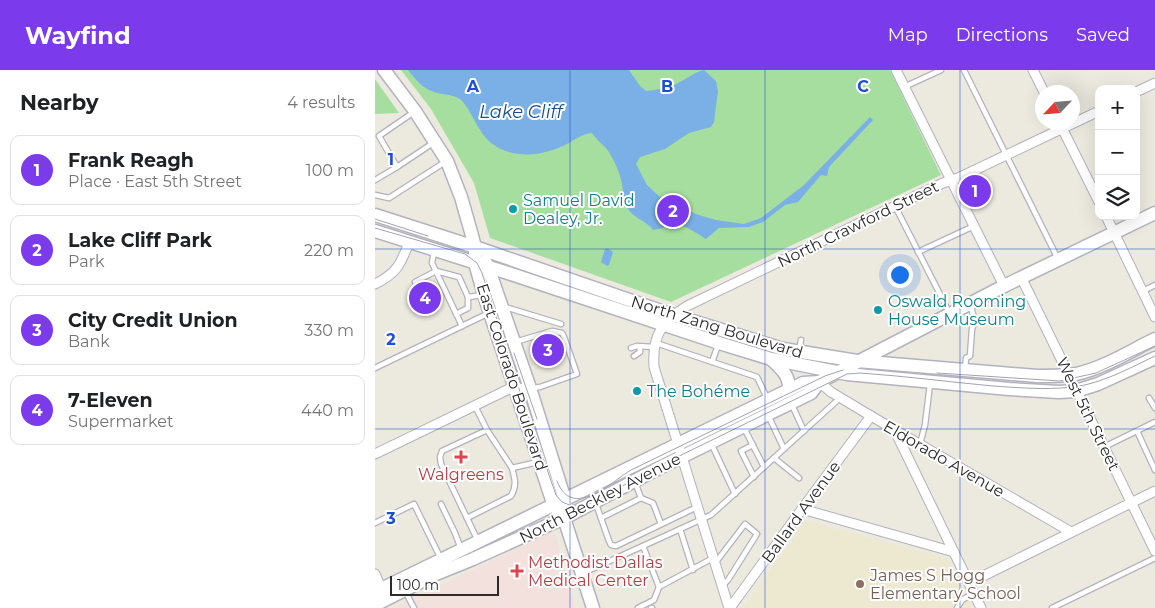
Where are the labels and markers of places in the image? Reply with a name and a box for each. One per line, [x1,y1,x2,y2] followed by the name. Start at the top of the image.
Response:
[959,172,991,210] pin: 1
[523,191,635,228] place label: Samuel David Dealey, Jr.
[657,192,689,230] pin: 2
[507,203,519,215] marker: Samuel David Dealey, Jr.
[409,279,441,317] pin: 4
[888,292,1026,329] place label: Oswald Rooming House Museum
[872,304,884,316] marker: Oswald Rooming House Museum
[532,331,564,369] pin: 3
[647,382,750,401] place label: The Bohéme
[631,385,643,397] marker: The Bohéme
[455,451,467,463] marker: Walgreens
[418,465,504,484] place label: Walgreens
[528,553,663,590] place label: Methodist Dallas Medical Center
[510,564,524,578] marker: Methodist Dallas Medical Center
[869,566,1021,603] place label: James S Hogg Elementary School
[854,578,866,590] marker: James S Hogg Elementary School

